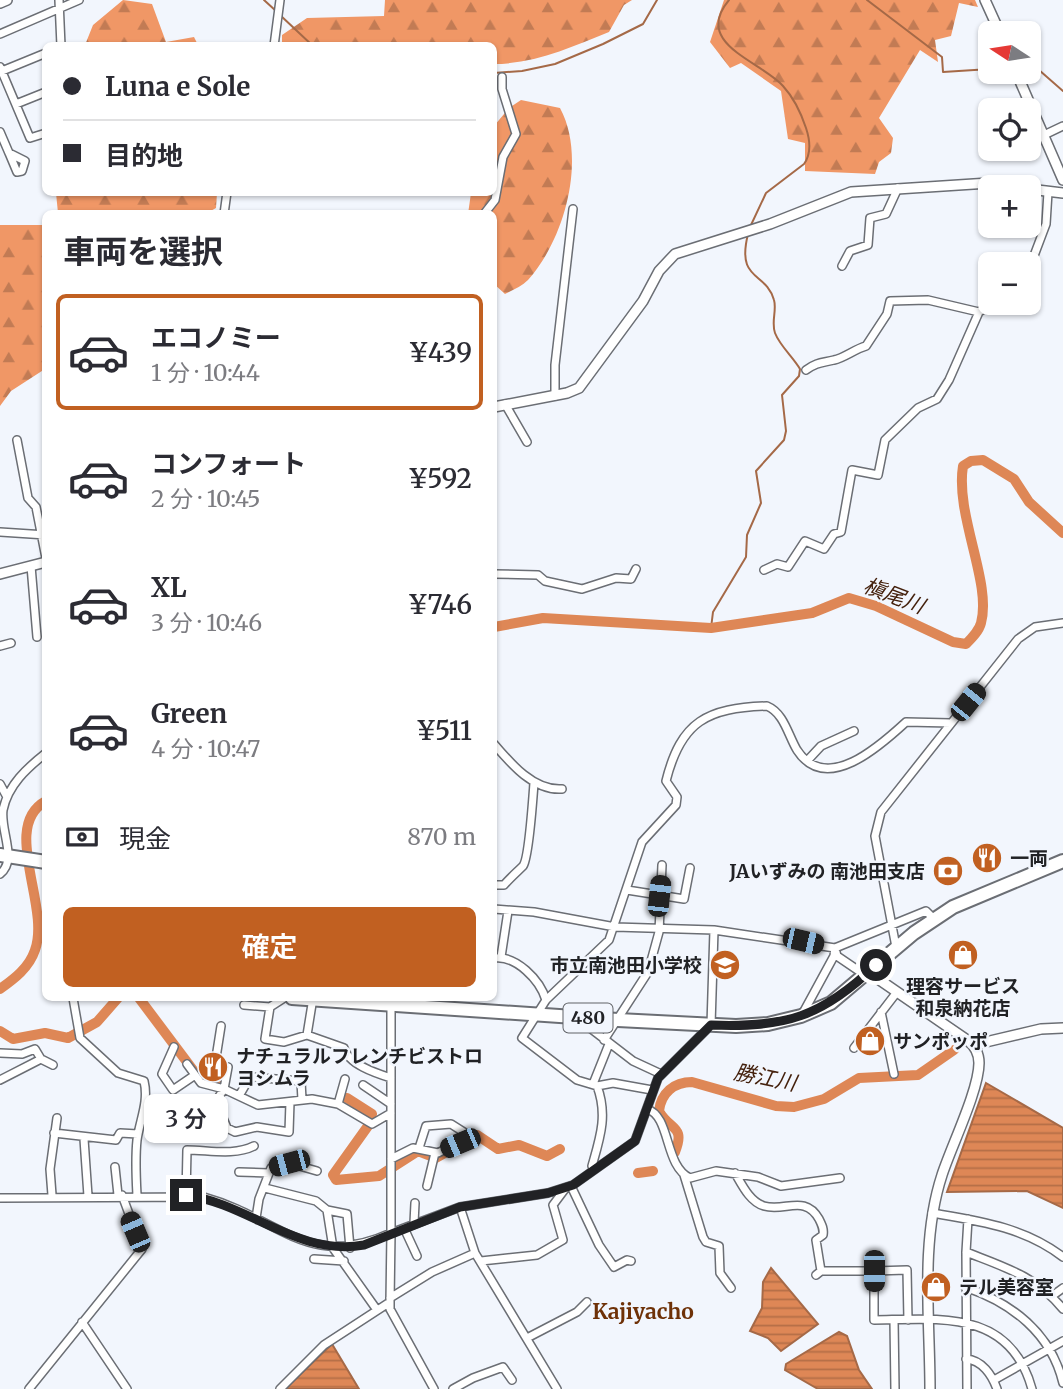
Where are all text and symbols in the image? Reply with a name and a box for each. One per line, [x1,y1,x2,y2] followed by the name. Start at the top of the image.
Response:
[978,21,1041,84] north arrow
[978,21,1041,315] map controls
[105,70,250,103] text: Luna e Sole
[978,98,1041,161] button: locate
[105,139,183,172] text: 目的地
[978,175,1041,238] button: +
[63,232,223,272] text: 車両を選択
[978,252,1041,315] button: −
[67,321,130,384] icon: car
[151,321,281,354] text: エコノミー
[409,336,472,369] text: ¥439
[151,358,260,387] text: 1 分 · 10:44
[67,447,130,510] icon: car
[151,447,306,480] text: コンフォート
[408,462,472,495] text: ¥592
[151,484,261,513] text: 2 分 · 10:45
[151,571,187,604] text: XL
[860,572,930,620] water label: 槇尾川
[67,573,130,636] icon: car
[408,588,472,621] text: ¥746
[151,608,262,637] text: 3 分 · 10:46
[947,679,990,725] car
[151,697,227,730] text: Green
[67,699,130,762] icon: car
[416,714,472,747] text: ¥511
[151,734,260,763] text: 4 分 · 10:47
[63,818,101,856] icon: cash
[119,822,171,855] text: 現金
[407,822,476,851] text: 870 m
[970,841,1004,875] restaurant icon: 一両
[1010,846,1048,870] place label: 一両
[931,854,965,888] bank icon: JAいずみの 南池田支店
[728,859,925,883] place label: JAいずみの 南池田支店
[647,874,672,918] car
[63,907,476,987] button: 確定
[781,926,826,956] car
[946,938,980,972] shop icon: 理容サービス 和泉納花店
[708,948,742,982] school or university icon: 市立南池田小学校
[860,949,892,981] route start
[550,953,702,977] place label: 市立南池田小学校
[906,974,1020,1020] place label: 理容サービス 和泉納花店
[564,1003,612,1032] road number: 480
[853,1024,887,1058] shop icon: サンポッポ
[893,1029,988,1053] place label: サンポッポ
[236,1044,483,1090] place label: ナチュラルフレンチビストロ ヨシムラ
[196,1050,230,1084] restaurant icon: ナチュラルフレンチビストロ ヨシムラ
[732,1058,801,1097] water label: 勝江川
[144,1094,228,1142] callout: 3 分
[165,1104,207,1133] text: 3 分
[437,1125,484,1161] car
[266,1147,313,1179] car
[170,1179,202,1211] route end
[118,1209,153,1255] car
[864,1250,885,1292] car
[919,1270,953,1304] shop icon: テル美容室
[959,1275,1054,1299] place label: テル美容室
[592,1298,694,1325] district label: Kajiyacho

